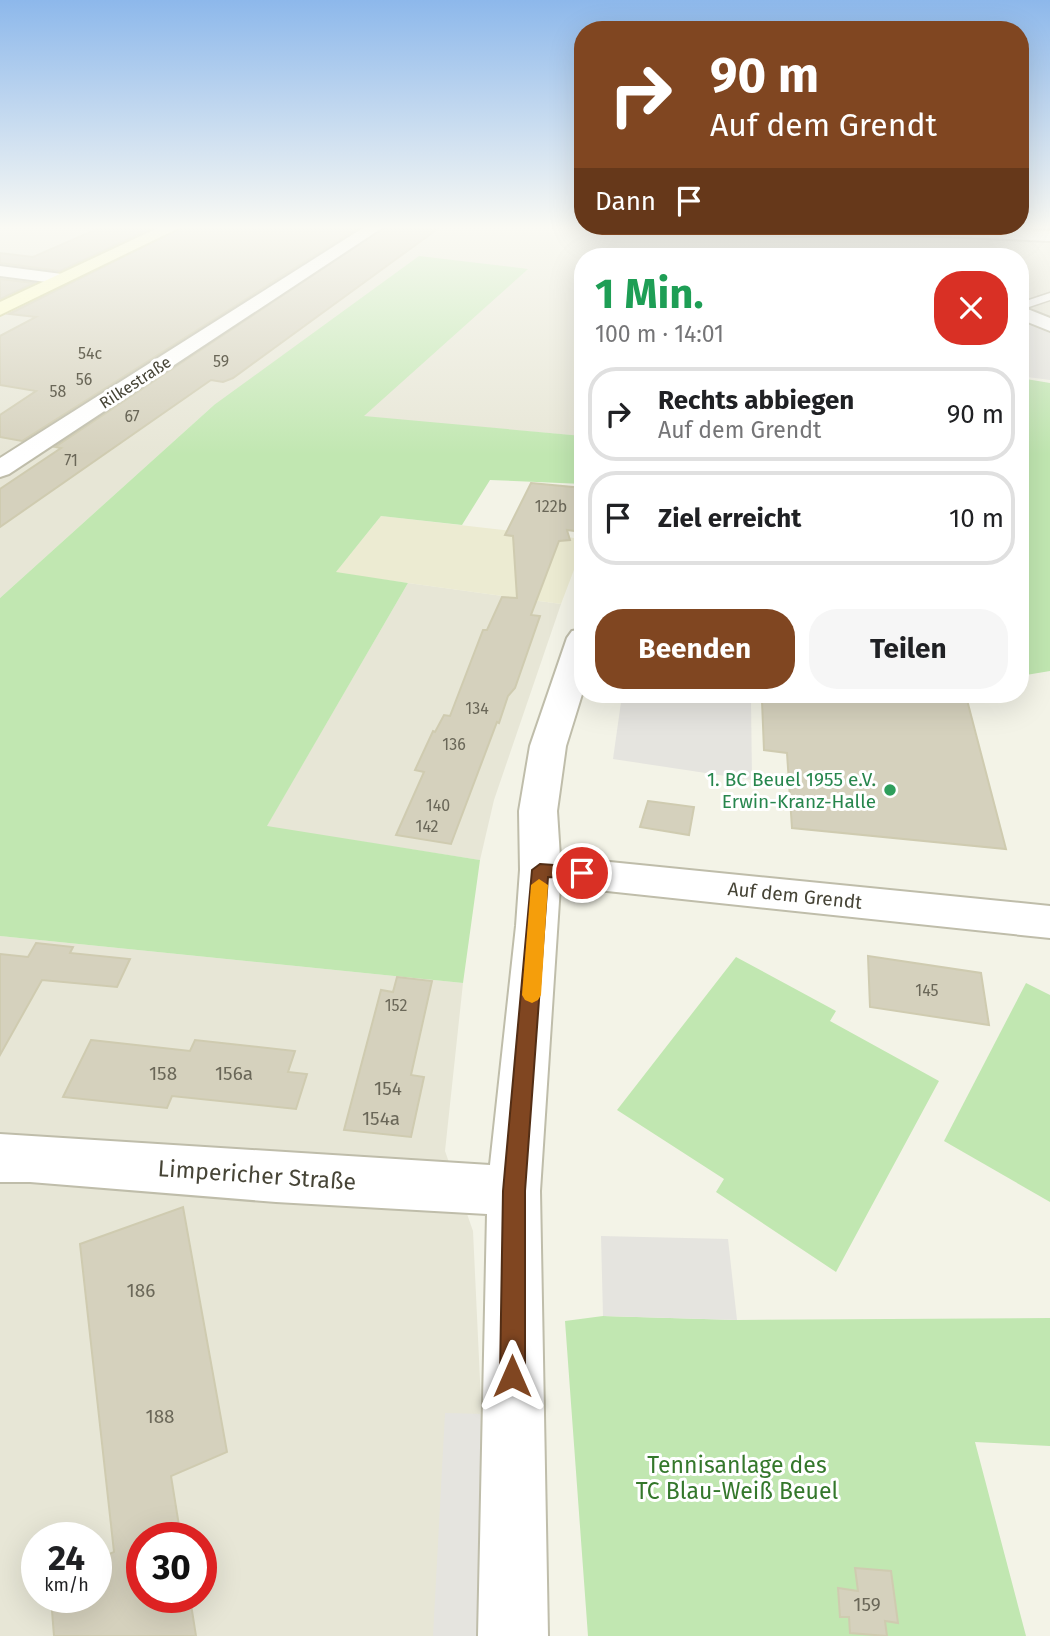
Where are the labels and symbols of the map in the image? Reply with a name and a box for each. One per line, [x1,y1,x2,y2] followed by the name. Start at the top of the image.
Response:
[78,344,102,363] house number: 54c
[96,352,175,413] street label: Rilkestraße
[213,352,229,371] house number: 59
[76,370,92,389] house number: 56
[50,382,67,401] house number: 58
[124,407,140,426] house number: 67
[64,451,78,470] house number: 71
[535,497,567,516] house number: 122b
[465,699,489,718] house number: 134
[442,735,466,754] house number: 136
[707,768,876,813] place label: 1. BC Beuel 1955 e.V. Erwin-Kranz-Halle
[882,782,898,798] marker: 1. BC Beuel 1955 e.V. Erwin-Kranz-Halle
[426,796,450,815] house number: 140
[415,817,439,836] house number: 142
[552,843,612,903] pin
[727,877,863,914] street label: Auf dem Grendt
[915,981,939,1000] house number: 145
[385,996,407,1015] house number: 152
[149,1062,177,1085] house number: 158
[215,1062,253,1085] house number: 156a
[374,1077,402,1100] house number: 154
[362,1107,400,1130] house number: 154a
[157,1154,357,1196] street label: Limpericher Straße
[127,1279,155,1302] house number: 186
[475,1339,549,1413] position arrow
[145,1405,175,1428] house number: 188
[636,1451,839,1505] park label: Tennisanlage des TC Blau-Weiß Beuel
[126,1522,217,1613] speed limit sign: 30
[853,1593,881,1616] house number: 159

